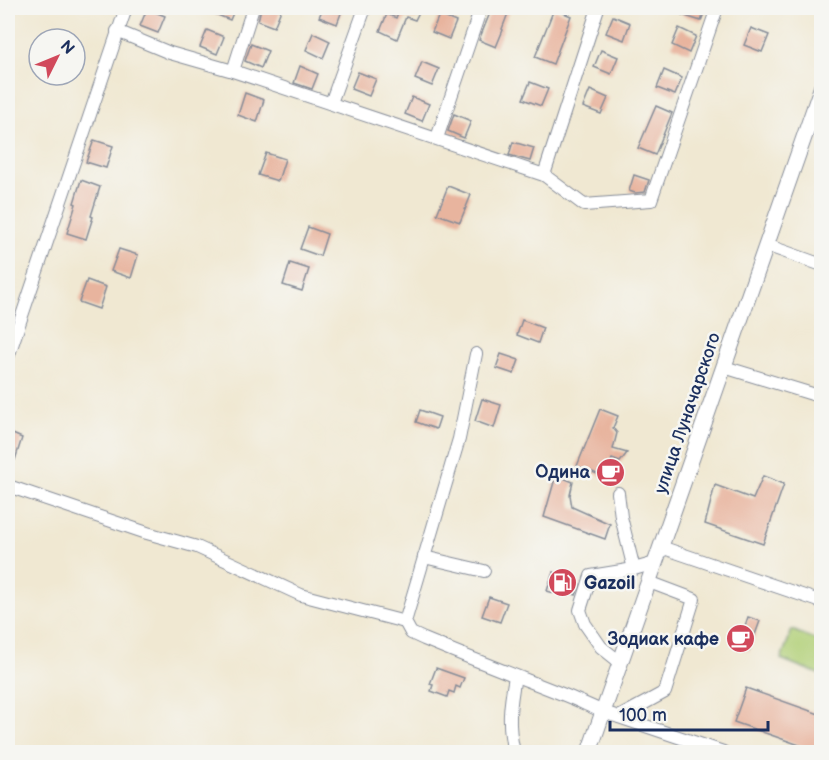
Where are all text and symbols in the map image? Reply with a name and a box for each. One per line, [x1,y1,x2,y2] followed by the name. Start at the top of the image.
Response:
[27,27,87,87] north arrow
[56,37,78,59] text: N
[650,330,725,496] street label: улица Луначарского
[595,456,627,488] cafe icon: Одина
[535,462,591,483] place label: Одина
[547,567,579,599] fuel station icon: Gazoil
[584,573,635,594] place label: Gazoil
[724,623,756,655] cafe icon: Зодиак кафе
[607,629,719,650] place label: Зодиак кафе
[610,694,768,732] scale bar
[619,705,667,726] text: 100 m

